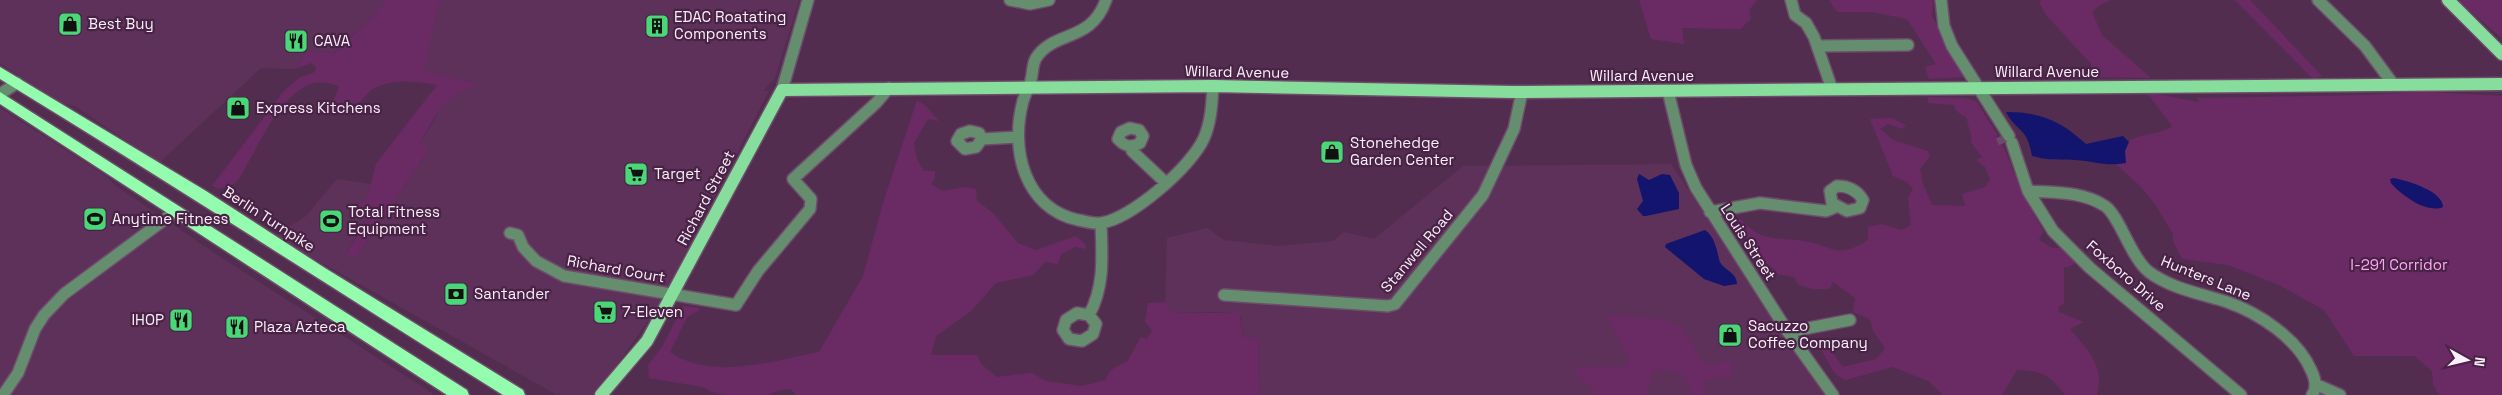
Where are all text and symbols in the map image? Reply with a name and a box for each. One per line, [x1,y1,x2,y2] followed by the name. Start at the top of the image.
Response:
[674,7,786,43] place label: EDAC Roatating Components
[57,11,83,37] shop icon: Best Buy
[644,13,670,39] building icon: EDAC Roatating Components
[88,14,154,33] place label: Best Buy
[283,28,309,54] restaurant icon: CAVA
[314,31,351,50] place label: CAVA
[1185,61,1290,82] street label: Willard Avenue
[1995,62,2099,81] street label: Willard Avenue
[1590,66,1694,85] street label: Willard Avenue
[225,95,251,121] shop icon: Express Kitchens
[256,98,381,117] place label: Express Kitchens
[1350,133,1455,169] place label: Stonehedge Garden Center
[1319,139,1345,165] shop icon: Stonehedge Garden Center
[673,147,739,248] street label: Richard Street
[623,161,649,187] supermarket icon: Target
[654,164,701,183] place label: Target
[220,182,319,255] street label: Berlin Turnpike
[1717,200,1780,284] street label: Louis Street
[348,202,440,238] place label: Total Fitness Equipment
[1376,205,1457,296] street label: Stanwell Road
[82,206,108,232] sports icon: Anytime Fitness
[318,208,344,234] sports icon: Total Fitness Equipment
[112,209,229,228] place label: Anytime Fitness
[2083,236,2170,315] street label: Foxboro Drive
[565,251,667,287] street label: Richard Court
[2158,251,2254,304] street label: Hunters Lane
[2350,255,2448,274] park label: I-291 Corridor
[443,281,469,307] bank icon: Santander
[474,284,550,303] place label: Santander
[592,299,618,325] supermarket icon: 7-Eleven
[622,302,683,321] place label: 7-Eleven
[168,307,194,333] restaurant icon: IHOP
[131,310,164,329] place label: IHOP
[224,314,250,340] restaurant icon: Plaza Azteca
[1748,316,1868,352] place label: Sacuzzo Coffee Company
[254,317,346,336] place label: Plaza Azteca
[1717,322,1743,348] shop icon: Sacuzzo Coffee Company
[2442,335,2492,385] north arrow
[2470,356,2489,368] text: N

